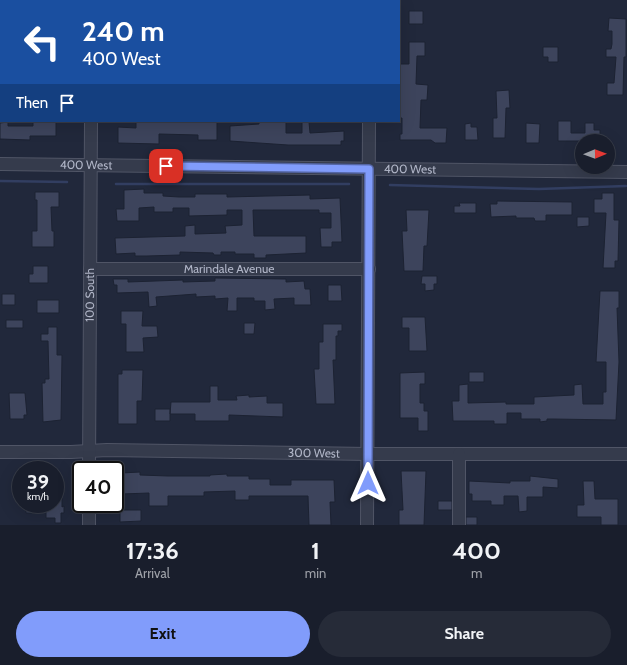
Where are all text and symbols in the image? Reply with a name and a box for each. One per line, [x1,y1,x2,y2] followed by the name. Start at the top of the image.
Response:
[82,14,165,48] text: 240 m
[16,16,68,68] icon: left
[82,48,161,70] text: 400 West
[56,92,78,114] icon: arrive
[16,94,48,112] text: Then
[575,134,615,174] north arrow
[575,134,615,174] map controls
[149,149,183,183] pin
[155,155,177,177] icon: arrive
[60,157,112,172] street label: 400 West
[384,161,436,177] street label: 400 West
[184,261,274,276] street label: Marindale Avenue
[82,268,97,322] street label: 100 South
[288,445,340,461] street label: 300 West
[72,461,124,513] speed limit sign: 40
[347,462,389,504] position arrow
[27,470,49,494] text: 39
[27,490,49,503] text: km/h
[126,536,179,565] text: 17:36
[311,536,320,565] text: 1
[452,536,501,565] text: 400
[135,565,170,581] text: Arrival
[305,565,326,581] text: min
[471,565,482,581] text: m
[16,611,310,657] button: Exit
[318,611,611,657] button: Share

